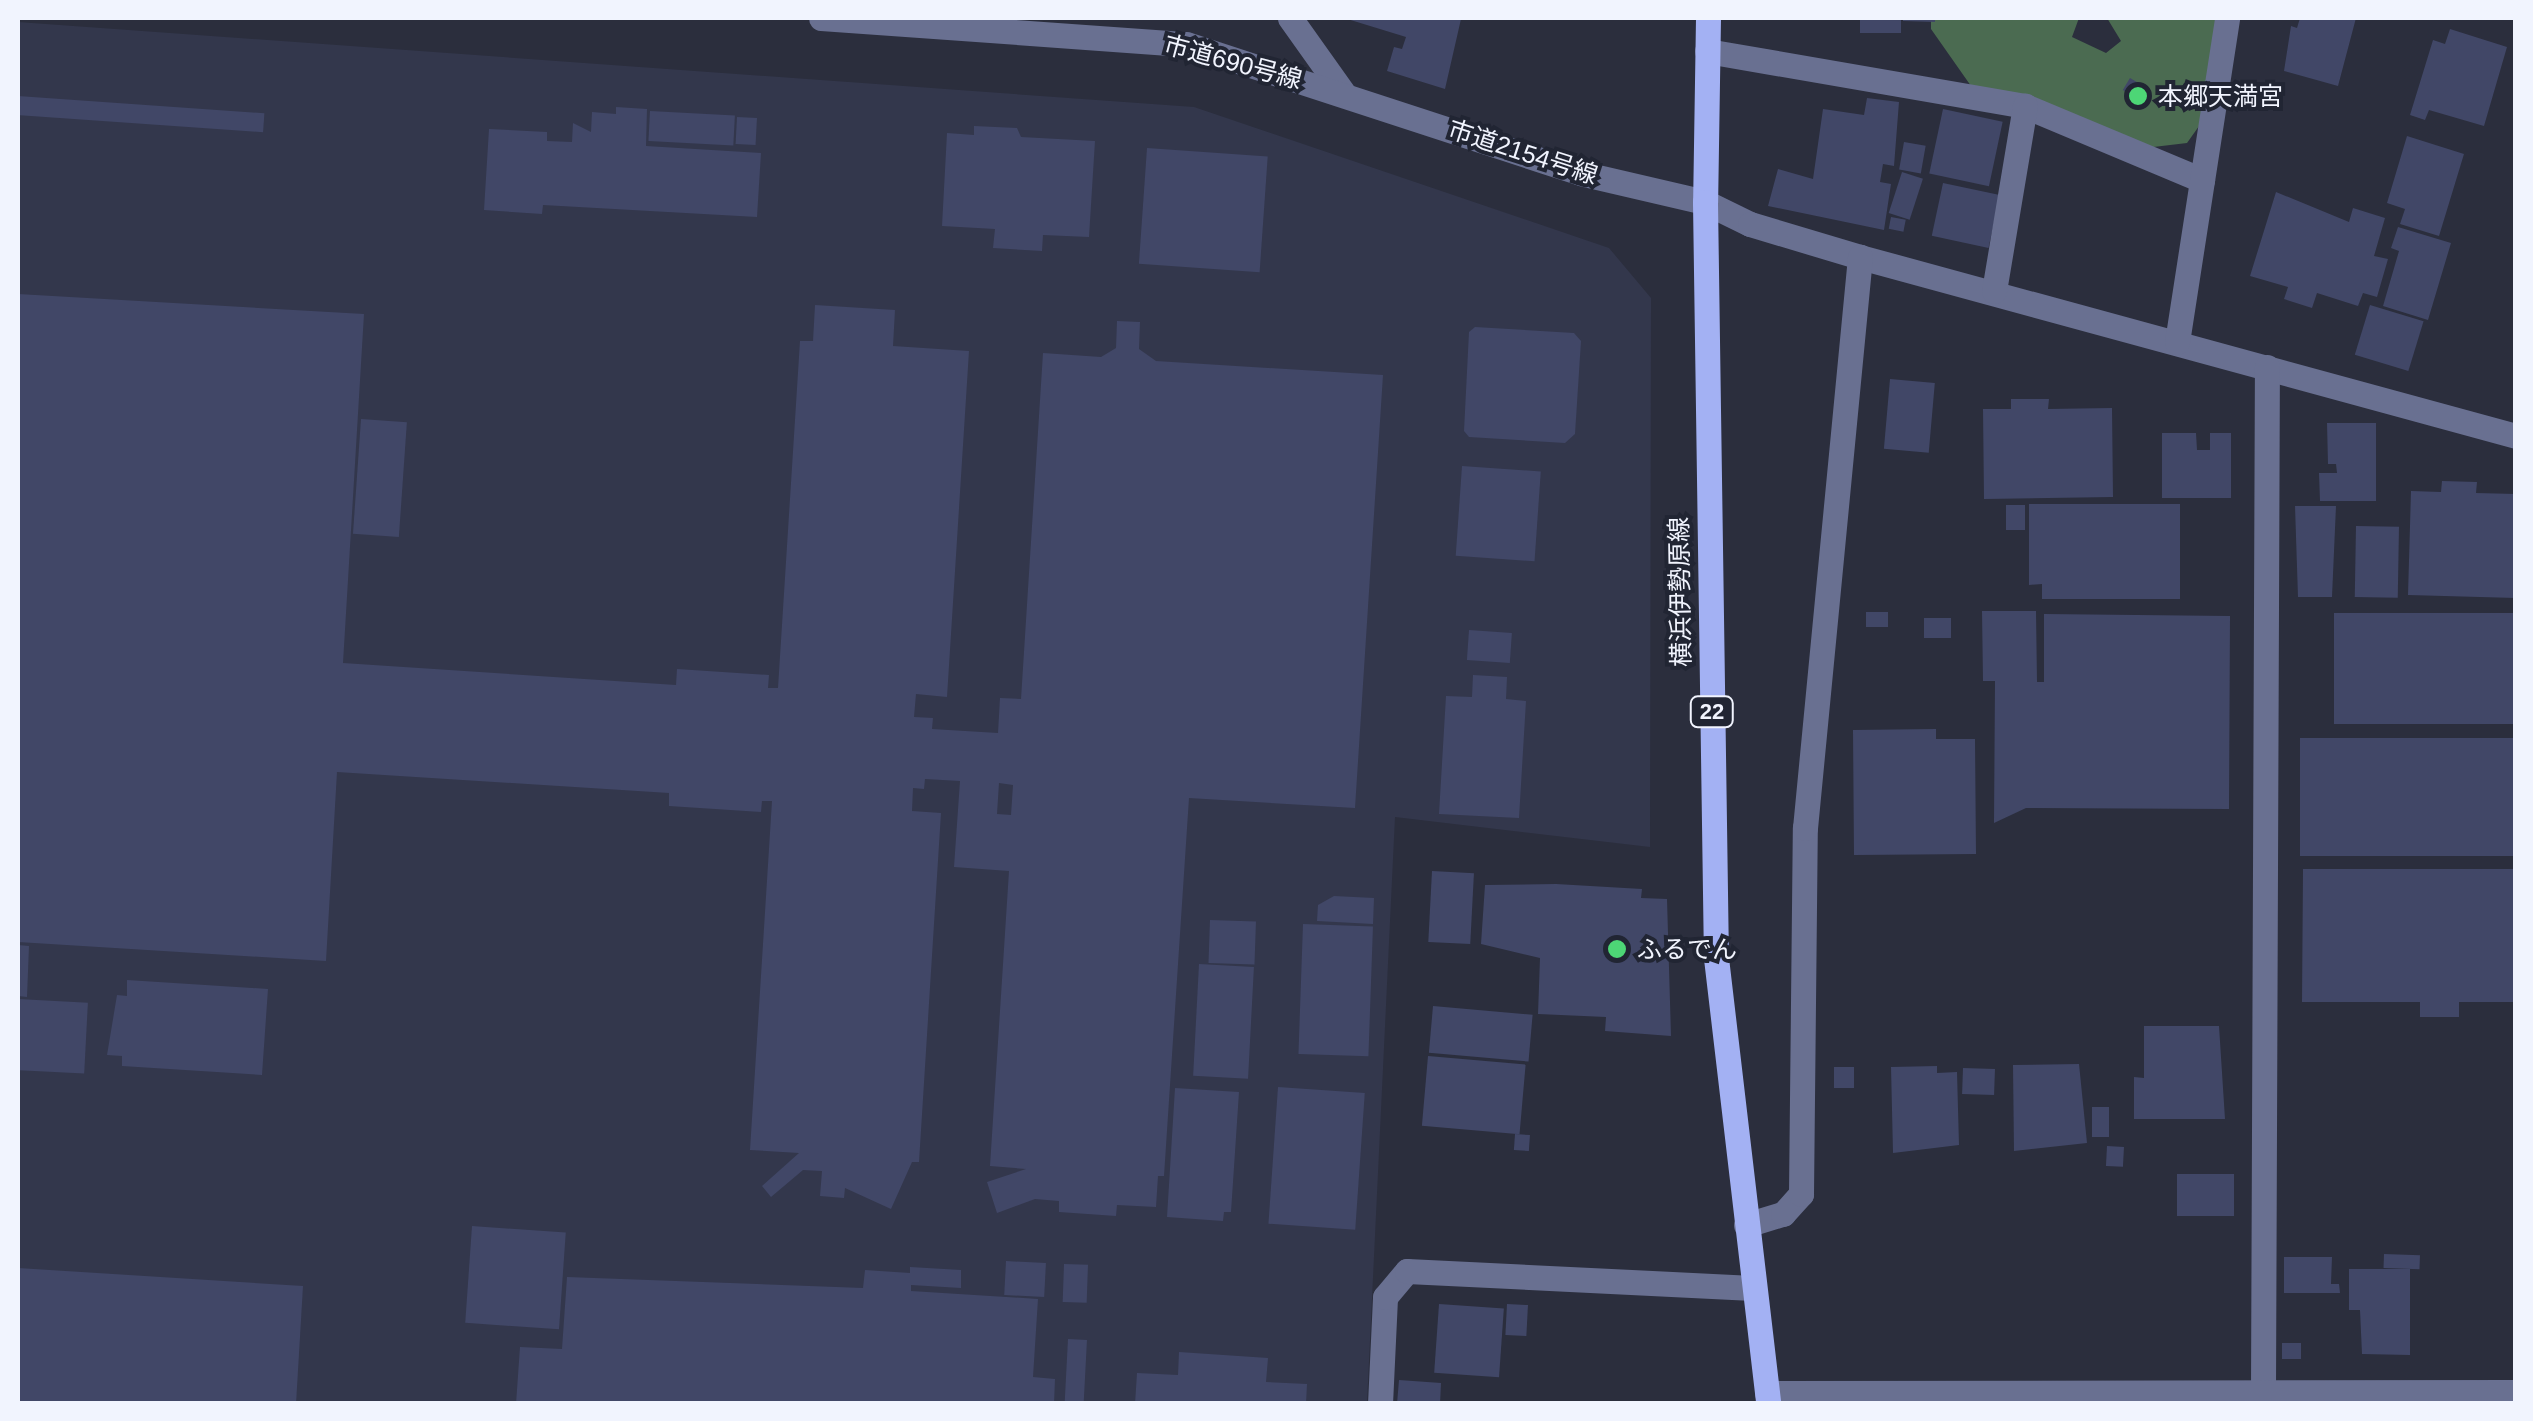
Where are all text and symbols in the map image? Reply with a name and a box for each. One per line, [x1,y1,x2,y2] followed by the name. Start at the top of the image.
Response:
[1161,29,1305,95] street label: 市道690号線
[2158,81,2283,111] place label: 本郷天満宮
[2127,85,2149,107] marker: 本郷天満宮
[1444,114,1602,190] street label: 市道2154号線
[1664,517,1696,667] street label: 横浜伊勢原線
[1690,695,1734,729] road number: 22
[1637,934,1737,964] place label: ふるでん
[1606,938,1628,960] marker: ふるでん

